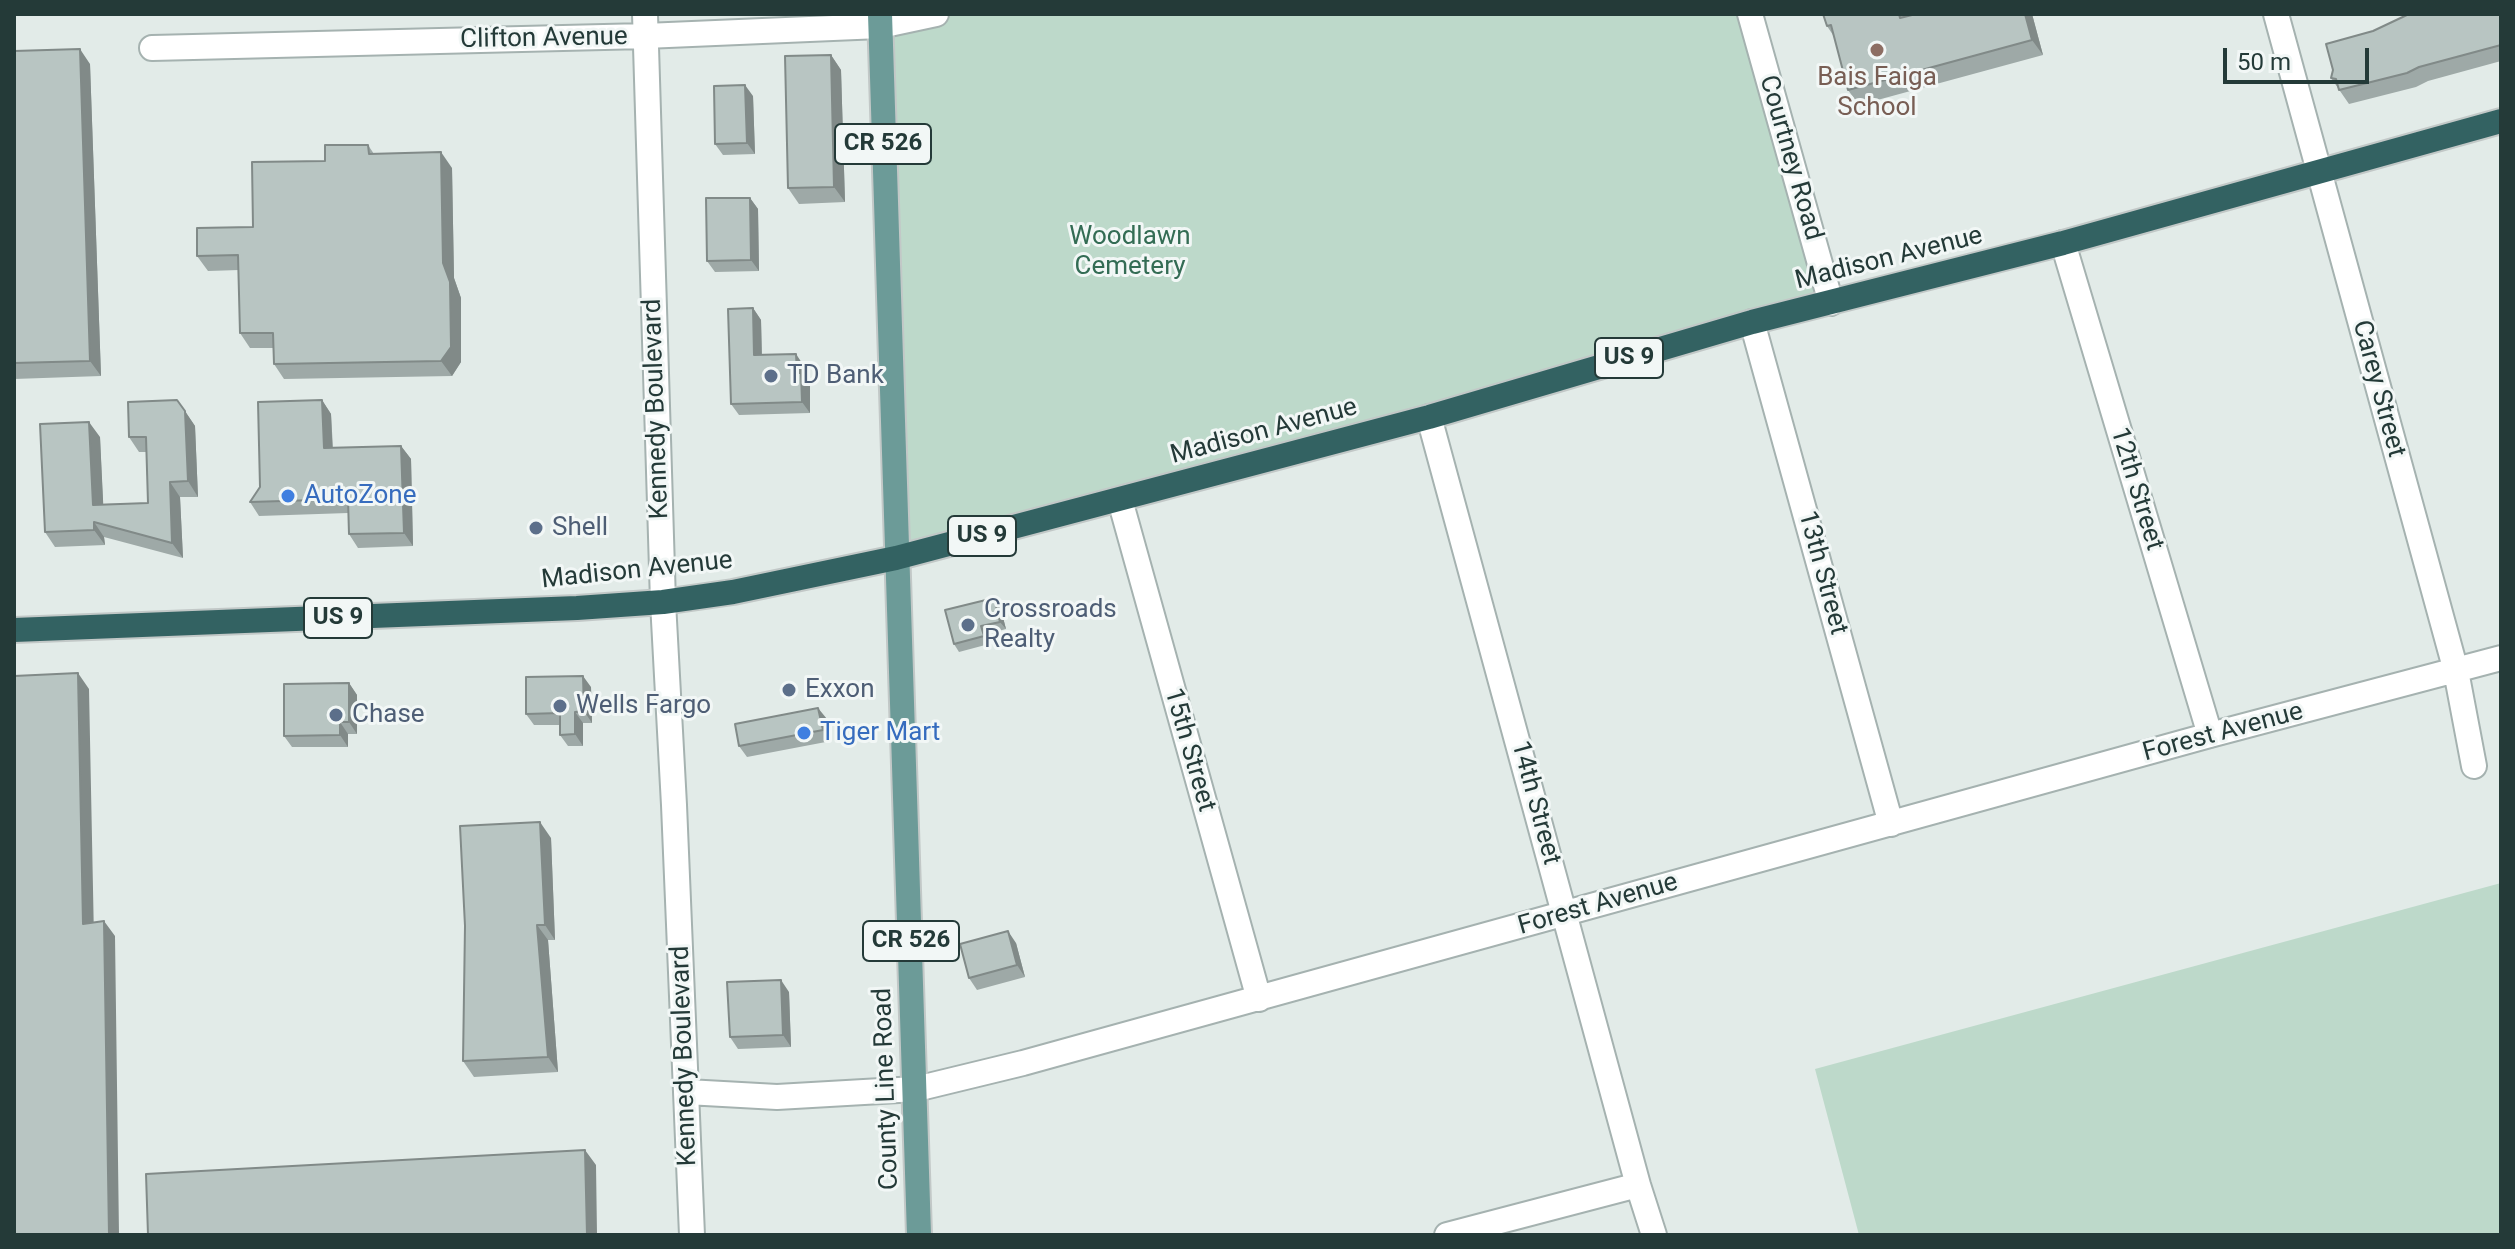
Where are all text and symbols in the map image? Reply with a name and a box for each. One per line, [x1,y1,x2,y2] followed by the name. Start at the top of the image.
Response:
[460,22,628,56] street label: Clifton Avenue
[2227,32,2373,82] scale bar
[1868,41,1886,59] marker: Bais Faiga School
[2237,48,2291,76] text: 50 m
[1817,62,1937,124] place label: Bais Faiga School
[1752,72,1828,244] street label: Courtney Road
[835,124,931,164] road number: CR 526
[1069,221,1191,282] park label: Woodlawn Cemetery
[1792,221,1986,297] street label: Madison Avenue
[638,298,676,520] street label: Kennedy Boulevard
[2345,317,2411,461] street label: Carey Street
[1595,338,1663,378] road number: US 9
[787,360,884,392] place label: TD Bank
[762,367,780,385] marker: TD Bank
[1167,392,1361,472] street label: Madison Avenue
[2103,424,2169,554] street label: 12th Street
[304,480,417,512] place label: AutoZone
[279,487,297,505] marker: AutoZone
[1790,508,1854,638] street label: 13th Street
[552,512,608,544] place label: Shell
[948,516,1016,556] road number: US 9
[527,519,545,537] marker: Shell
[540,545,734,597] street label: Madison Avenue
[984,594,1117,656] place label: Crossroads Realty
[304,598,372,638] road number: US 9
[959,616,977,634] marker: Crossroads Realty
[805,674,875,706] place label: Exxon
[780,681,798,699] marker: Exxon
[1156,685,1222,815] street label: 15th Street
[576,690,711,722] place label: Wells Fargo
[551,697,569,715] marker: Wells Fargo
[2139,697,2307,769] street label: Forest Avenue
[352,699,425,731] place label: Chase
[327,706,345,724] marker: Chase
[820,717,940,749] place label: Tiger Mart
[795,724,813,742] marker: Tiger Mart
[1503,738,1567,868] street label: 14th Street
[1515,867,1681,943] street label: Forest Avenue
[863,921,959,961] road number: CR 526
[666,945,704,1167] street label: Kennedy Boulevard
[868,987,906,1191] street label: County Line Road

